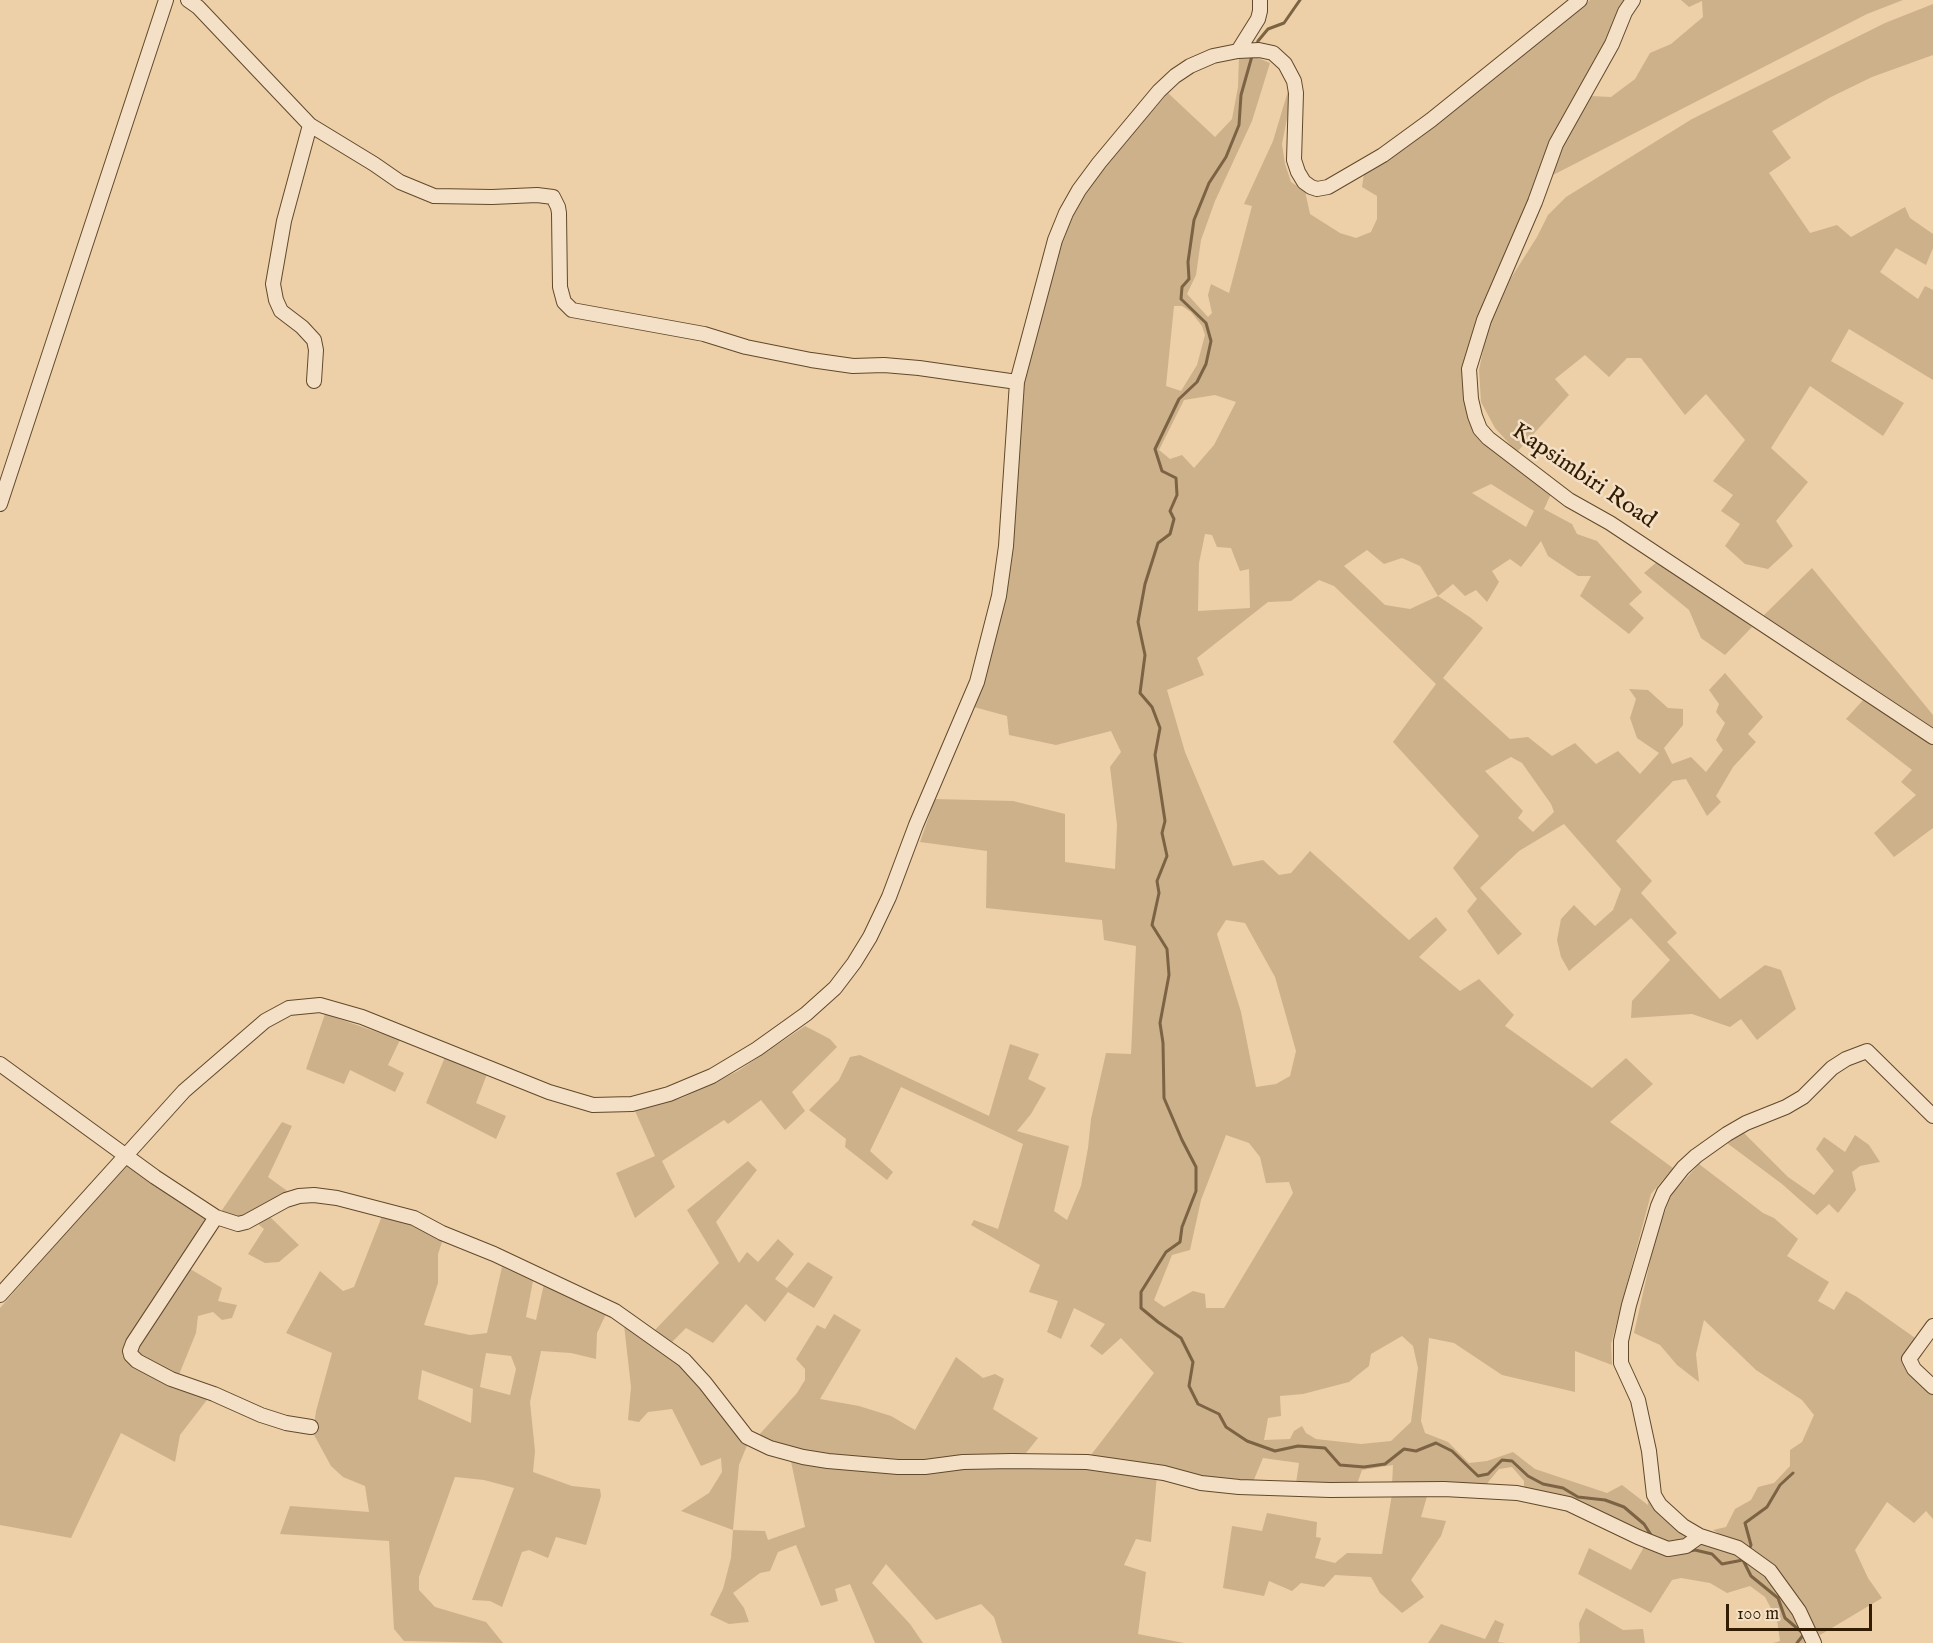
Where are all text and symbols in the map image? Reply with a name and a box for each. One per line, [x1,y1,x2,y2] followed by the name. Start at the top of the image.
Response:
[1505,418,1661,536] street label: Kapsimbiri Road
[1729,1592,1874,1630] scale bar
[1737,1603,1779,1626] text: 100 m

